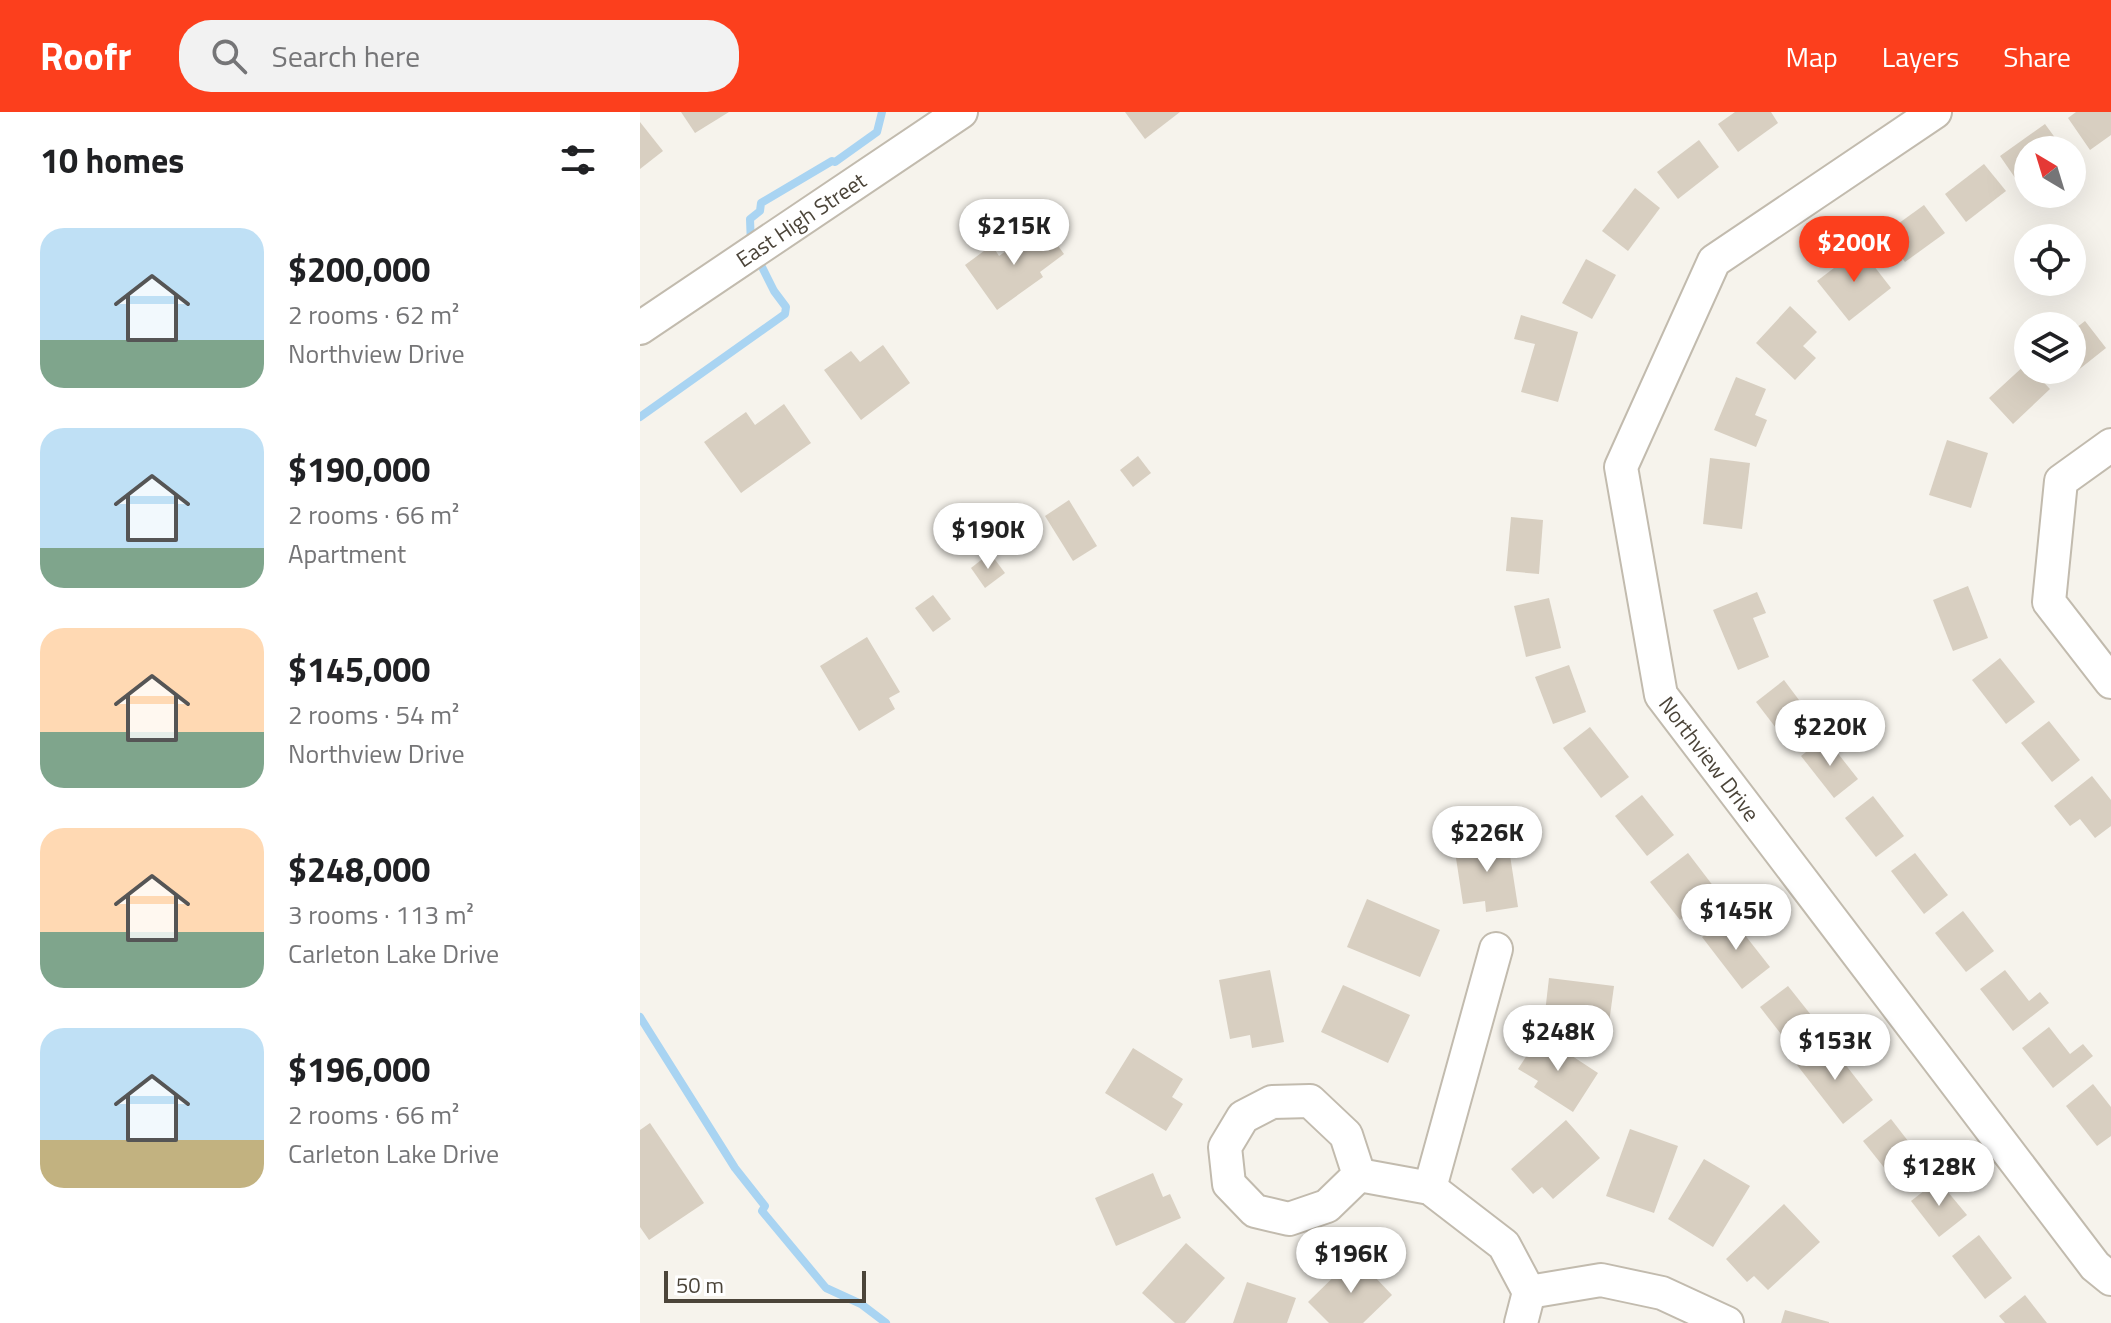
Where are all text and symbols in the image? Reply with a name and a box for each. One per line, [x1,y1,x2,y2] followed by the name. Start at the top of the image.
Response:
[179,20,739,92] search box
[40,27,131,85] text: Roofr
[271,33,420,79] text: Search here
[207,34,251,78] icon: search
[1785,35,1838,78] text: Map
[1882,35,1959,78] text: Layers
[2003,35,2071,78] text: Share
[40,134,184,186] text: 10 homes
[2014,136,2086,208] north arrow
[2014,136,2086,384] map controls
[556,138,600,182] icon: filters
[729,163,873,276] street label: East High Street
[958,199,1070,267] pin: $215K
[977,205,1051,244] text: $215K
[1798,216,1910,284] pin: $200K
[1817,222,1891,261] text: $200K
[2014,224,2086,296] button: locate
[288,243,430,295] text: $200,000
[104,260,200,356] icon: home
[288,295,459,334] text: 2 rooms · 62 m²
[2014,312,2086,384] button: layers
[288,334,465,373] text: Northview Drive
[288,443,430,495] text: $190,000
[104,460,200,556] icon: home
[288,495,459,534] text: 2 rooms · 66 m²
[932,503,1044,571] pin: $190K
[951,509,1025,548] text: $190K
[288,534,406,573] text: Apartment
[288,643,430,695] text: $145,000
[104,660,200,756] icon: home
[1651,689,1768,829] street label: Northview Drive
[288,695,459,734] text: 2 rooms · 54 m²
[1774,700,1886,768] pin: $220K
[1793,706,1867,745] text: $220K
[288,734,465,773] text: Northview Drive
[1431,806,1543,874] pin: $226K
[1450,812,1524,851] text: $226K
[288,843,430,895] text: $248,000
[104,860,200,956] icon: home
[1680,884,1792,952] pin: $145K
[1699,890,1773,929] text: $145K
[288,895,474,934] text: 3 rooms · 113 m²
[288,934,499,973] text: Carleton Lake Drive
[1502,1005,1614,1073] pin: $248K
[1521,1011,1595,1050] text: $248K
[1779,1014,1891,1082] pin: $153K
[1798,1020,1872,1059] text: $153K
[288,1043,430,1095] text: $196,000
[104,1060,200,1156] icon: home
[288,1095,459,1134] text: 2 rooms · 66 m²
[288,1134,499,1173] text: Carleton Lake Drive
[1883,1140,1995,1208] pin: $128K
[1902,1146,1976,1185] text: $128K
[1295,1227,1407,1295] pin: $196K
[1314,1233,1388,1272] text: $196K
[664,1267,866,1303] scale bar
[676,1268,724,1302] text: 50 m

